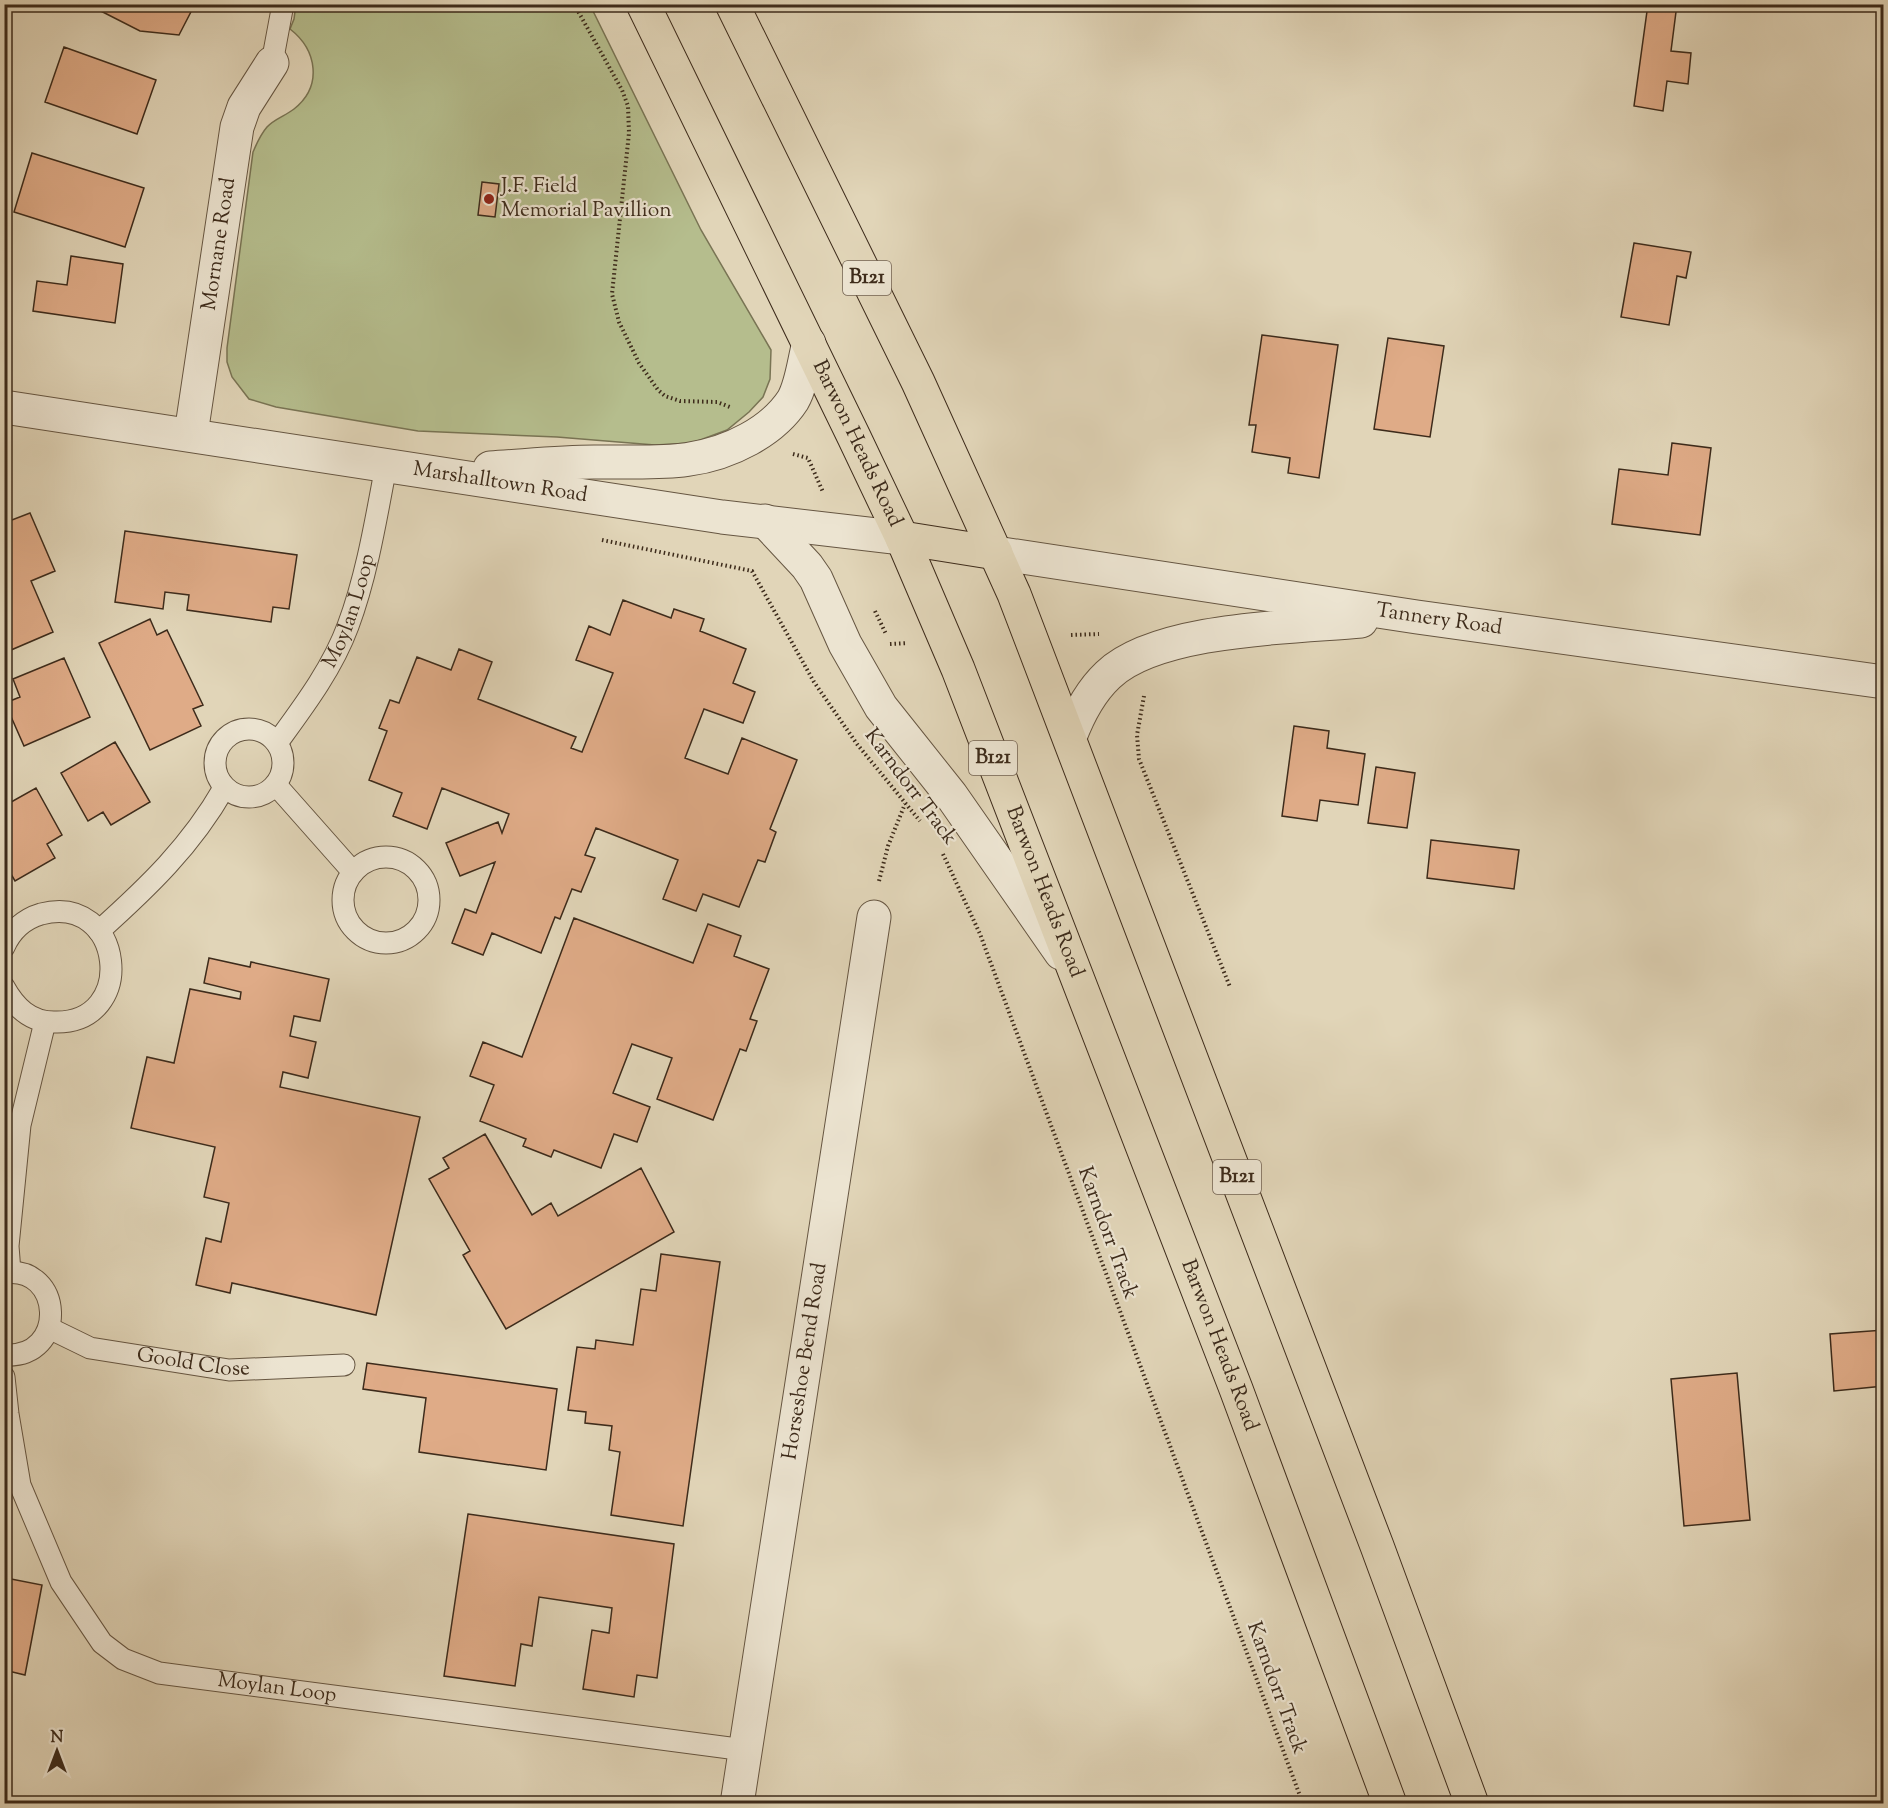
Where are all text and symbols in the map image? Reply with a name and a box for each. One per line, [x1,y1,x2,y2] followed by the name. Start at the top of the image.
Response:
[500,172,672,226] place label: J.F. Field Memorial Pavillion
[195,175,244,313] street label: Mornane Road
[482,192,496,206] marker: J.F. Field Memorial Pavillion
[843,261,891,295] road number: B121
[804,355,910,532] street label: Barwon Heads Road
[411,455,590,511] street label: Marshalltown Road
[316,551,383,674] street label: Moylan Loop
[1374,596,1504,644] street label: Tannery Road
[856,722,964,852] street label: Karndorr Track
[969,741,1017,775] road number: B121
[997,802,1091,982] street label: Barwon Heads Road
[1213,1160,1261,1194] road number: B121
[1069,1163,1145,1304] street label: Karndorr Track
[1172,1255,1265,1436] street label: Barwon Heads Road
[775,1260,835,1462] street label: Horseshoe Bend Road
[134,1341,250,1385] street label: Goold Close
[1238,1618,1314,1759] street label: Karndorr Track
[216,1666,338,1711] street label: Moylan Loop
[27,1721,87,1781] north arrow
[51,1727,64,1750] text: N

